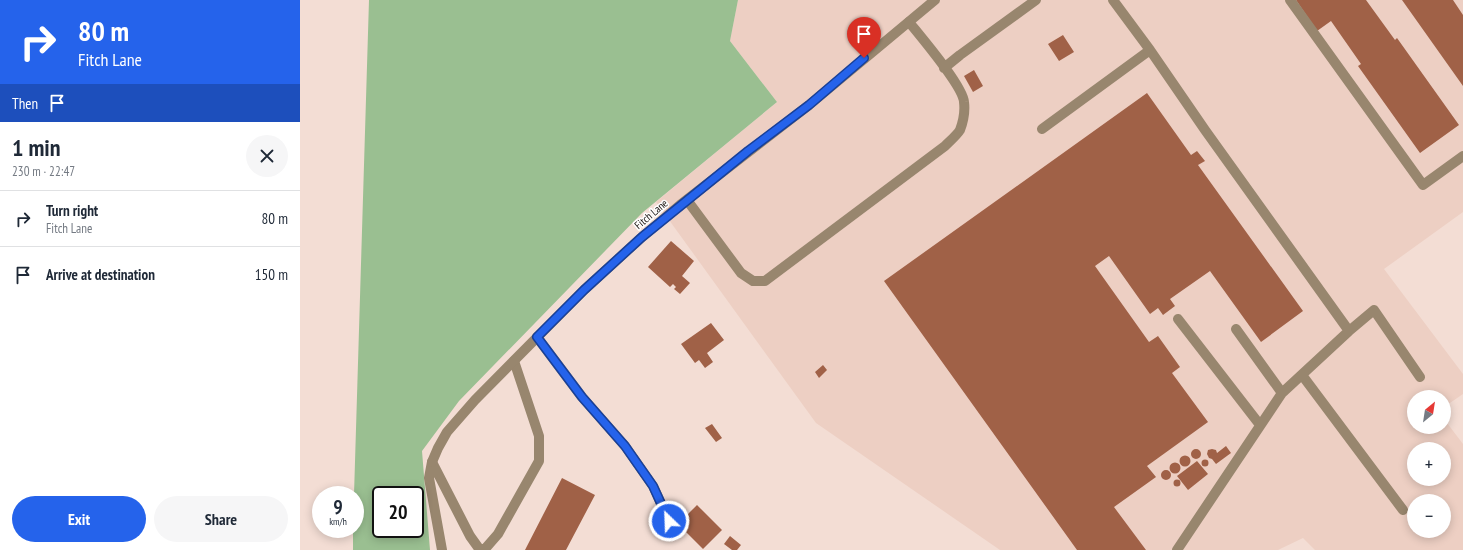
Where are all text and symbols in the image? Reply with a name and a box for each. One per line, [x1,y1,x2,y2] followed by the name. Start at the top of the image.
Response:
[78,12,129,49] text: 80 m
[12,16,64,68] icon: right
[847,17,881,58] pin
[853,23,875,45] icon: arrive
[78,48,142,71] text: Fitch Lane
[46,92,68,114] icon: arrive
[12,94,38,113] text: Then
[12,132,60,163] text: 1 min
[246,135,288,177] button: close
[12,163,75,180] text: 230 m · 22:47
[632,196,671,232] street label: Fitch Lane
[46,201,98,220] text: Turn right
[12,208,34,230] icon: right
[262,209,288,228] text: 80 m
[46,220,92,237] text: Fitch Lane
[12,264,34,286] icon: arrive
[46,265,155,284] text: Arrive at destination
[255,265,288,284] text: 150 m
[1407,390,1451,434] north arrow
[1407,390,1451,538] map controls
[1407,442,1451,486] button: +
[372,486,424,538] speed limit sign: 20
[333,494,343,520] text: 9
[1407,494,1451,538] button: −
[12,496,146,542] button: Exit
[154,496,288,542] button: Share
[648,500,690,542] position arrow
[329,515,347,528] text: km/h

